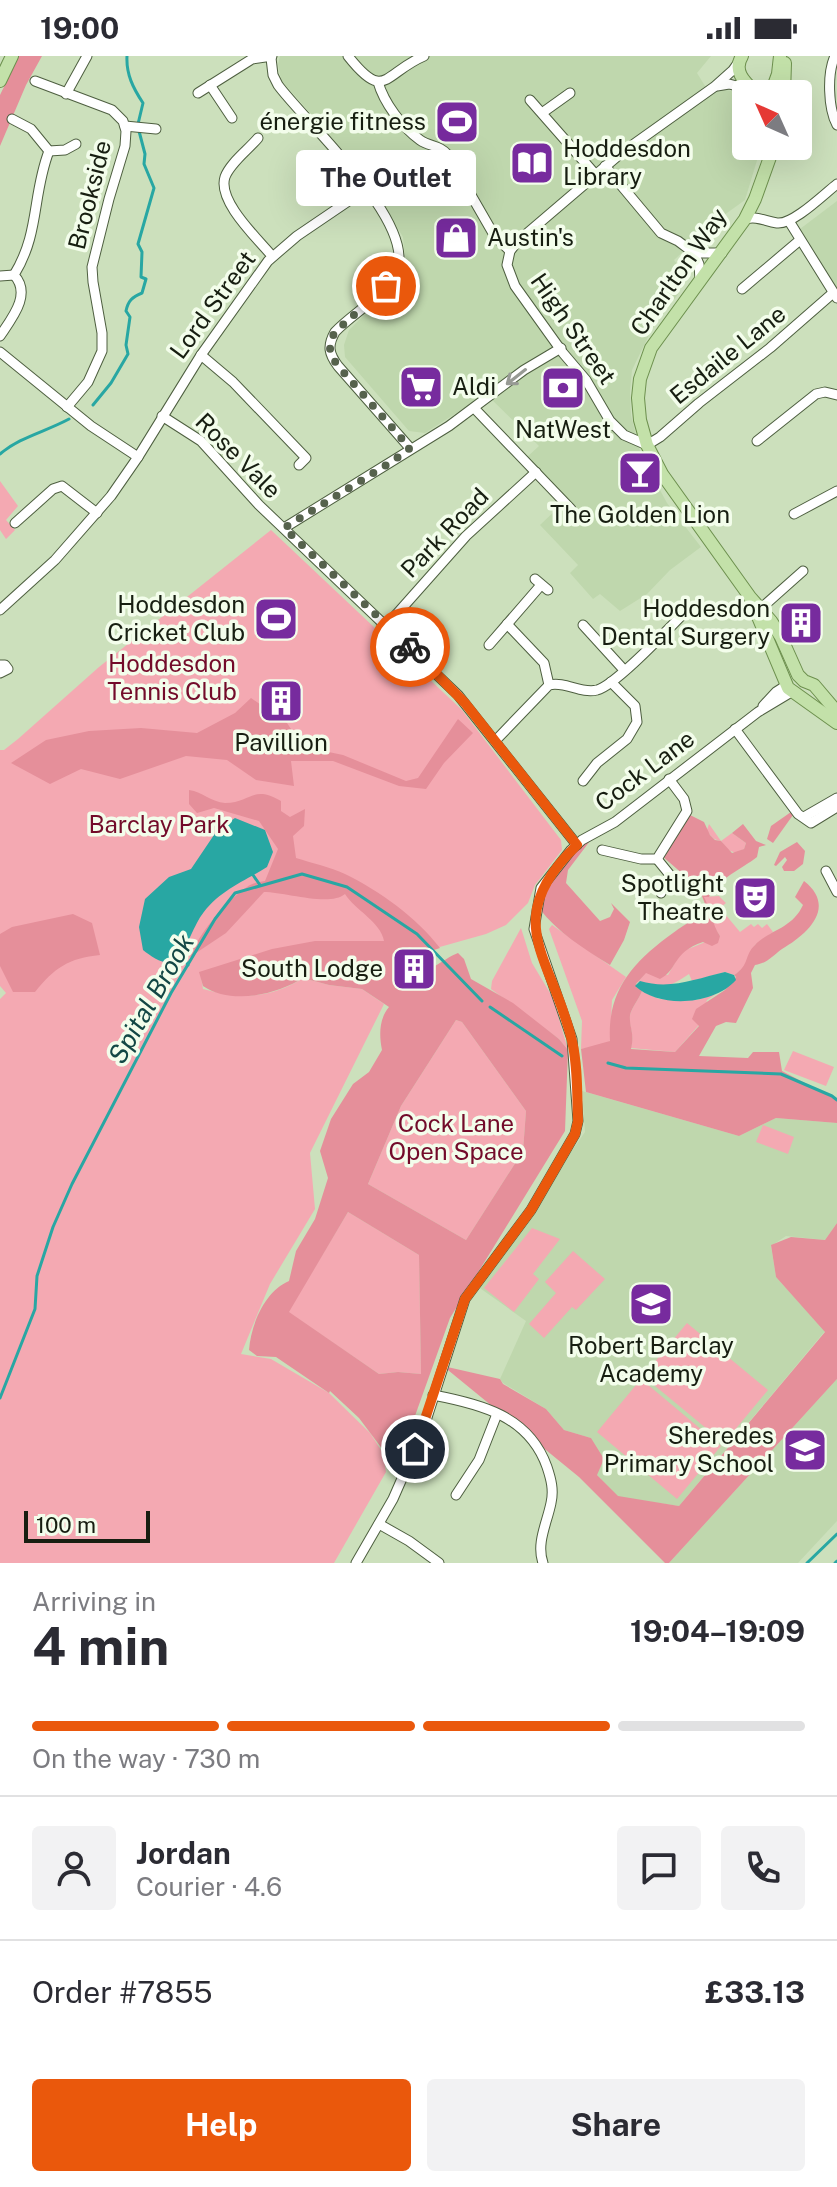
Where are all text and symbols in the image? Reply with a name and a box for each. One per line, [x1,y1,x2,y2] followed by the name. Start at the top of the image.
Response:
[40,10,119,46] text: 19:00
[732,80,812,160] north arrow
[732,80,812,160] map controls
[433,98,481,146] sports icon: énergie fitness
[259,107,426,135] place label: énergie fitness
[563,134,691,190] place label: Hoddesdon Library
[62,137,116,252] street label: Brookside
[508,139,556,187] library icon: Hoddesdon Library
[296,150,476,206] callout: The Outlet
[320,162,452,193] text: The Outlet
[624,202,732,340] street label: Charlton Way
[432,214,480,262] shop icon: Austin's
[487,223,574,251] place label: Austin's
[164,245,261,364] street label: Lord Street
[352,252,420,320] pin
[364,264,408,308] icon: bag
[525,268,622,389] street label: High Street
[664,299,791,409] street label: Esdaile Lane
[397,363,445,411] supermarket icon: Aldi
[539,364,587,412] bank icon: NatWest
[506,367,527,385] one-way arrow
[452,372,496,400] place label: Aldi
[190,407,287,504] street label: Rose Vale
[515,415,611,443] place label: NatWest
[616,449,664,497] bar icon: The Golden Lion
[395,482,494,583] street label: Park Road
[550,500,730,528] place label: The Golden Lion
[107,590,245,646] place label: Hoddesdon Cricket Club
[601,594,770,650] place label: Hoddesdon Dental Surgery
[252,595,300,643] sports icon: Hoddesdon Cricket Club
[777,599,825,647] building icon: Hoddesdon Dental Surgery
[370,607,450,687] courier
[388,625,432,669] icon: bike
[107,649,237,705] park label: Hoddesdon Tennis Club
[257,677,305,725] building icon: Pavillion
[589,724,699,816] street label: Cock Lane
[234,728,328,756] place label: Pavillion
[88,810,230,838] park label: Barclay Park
[621,869,724,925] place label: Spotlight Theatre
[731,874,779,922] theatre icon: Spotlight Theatre
[101,928,200,1069] water label: Spital Brook
[390,945,438,993] building icon: South Lodge
[241,954,383,982] place label: South Lodge
[388,1109,524,1165] park label: Cock Lane Open Space
[627,1280,675,1328] school or university icon: Robert Barclay Academy
[568,1331,734,1387] place label: Robert Barclay Academy
[381,1415,449,1483] pin
[604,1421,774,1477] place label: Sheredes Primary School
[781,1426,829,1474] school or university icon: Sheredes Primary School
[393,1427,437,1471] icon: home
[24,1507,150,1543] scale bar
[36,1512,96,1538] text: 100 m
[32,1586,156,1617] text: Arriving in
[630,1613,805,1649] text: 19:04–19:09
[32,1616,169,1677] text: 4 min
[32,1743,260,1774] text: On the way · 730 m
[32,1826,116,1910] button: person
[617,1826,701,1910] button: chat
[721,1826,805,1910] button: phone
[136,1835,231,1871] text: Jordan
[136,1871,282,1902] text: Courier · 4.6
[32,1974,213,2010] text: Order #7855
[705,1974,805,2010] text: £33.13
[32,2079,411,2171] button: Help
[427,2079,805,2171] button: Share

